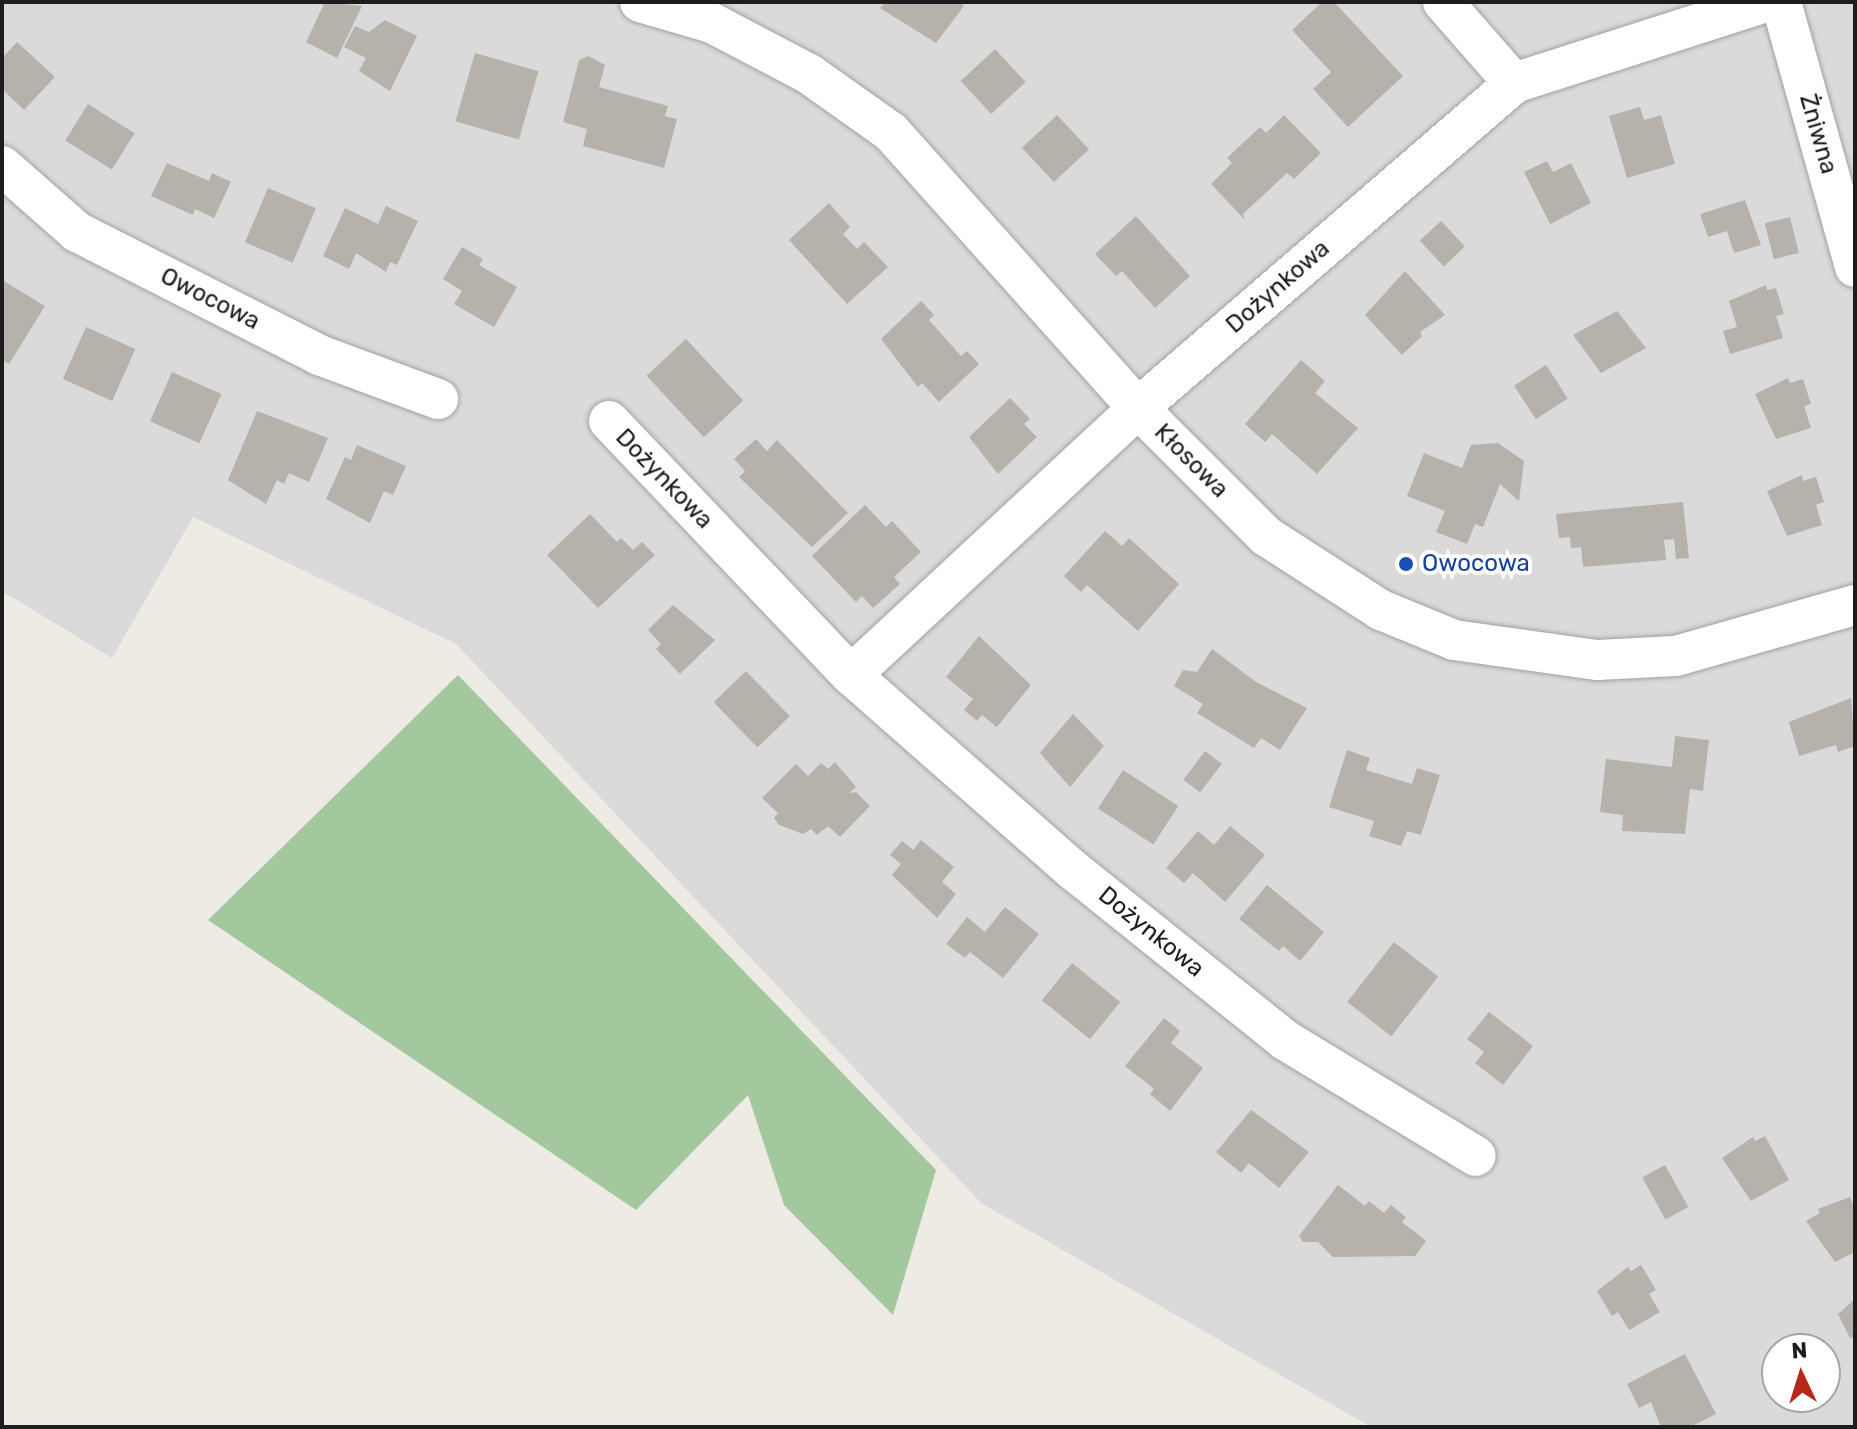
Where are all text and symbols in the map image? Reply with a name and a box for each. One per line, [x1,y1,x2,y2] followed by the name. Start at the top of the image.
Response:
[1793,91,1843,177] street label: Żniwna
[1220,234,1336,340] street label: Dożynkowa
[155,262,265,336] street label: Owocowa
[1148,418,1234,504] street label: Kłosowa
[609,423,719,535] street label: Dożynkowa
[1422,550,1530,578] place label: Owocowa
[1397,555,1415,573] marker: Owocowa
[1092,881,1210,983] street label: Dożynkowa
[1761,1333,1841,1413] north arrow
[1791,1337,1808,1365] text: N

